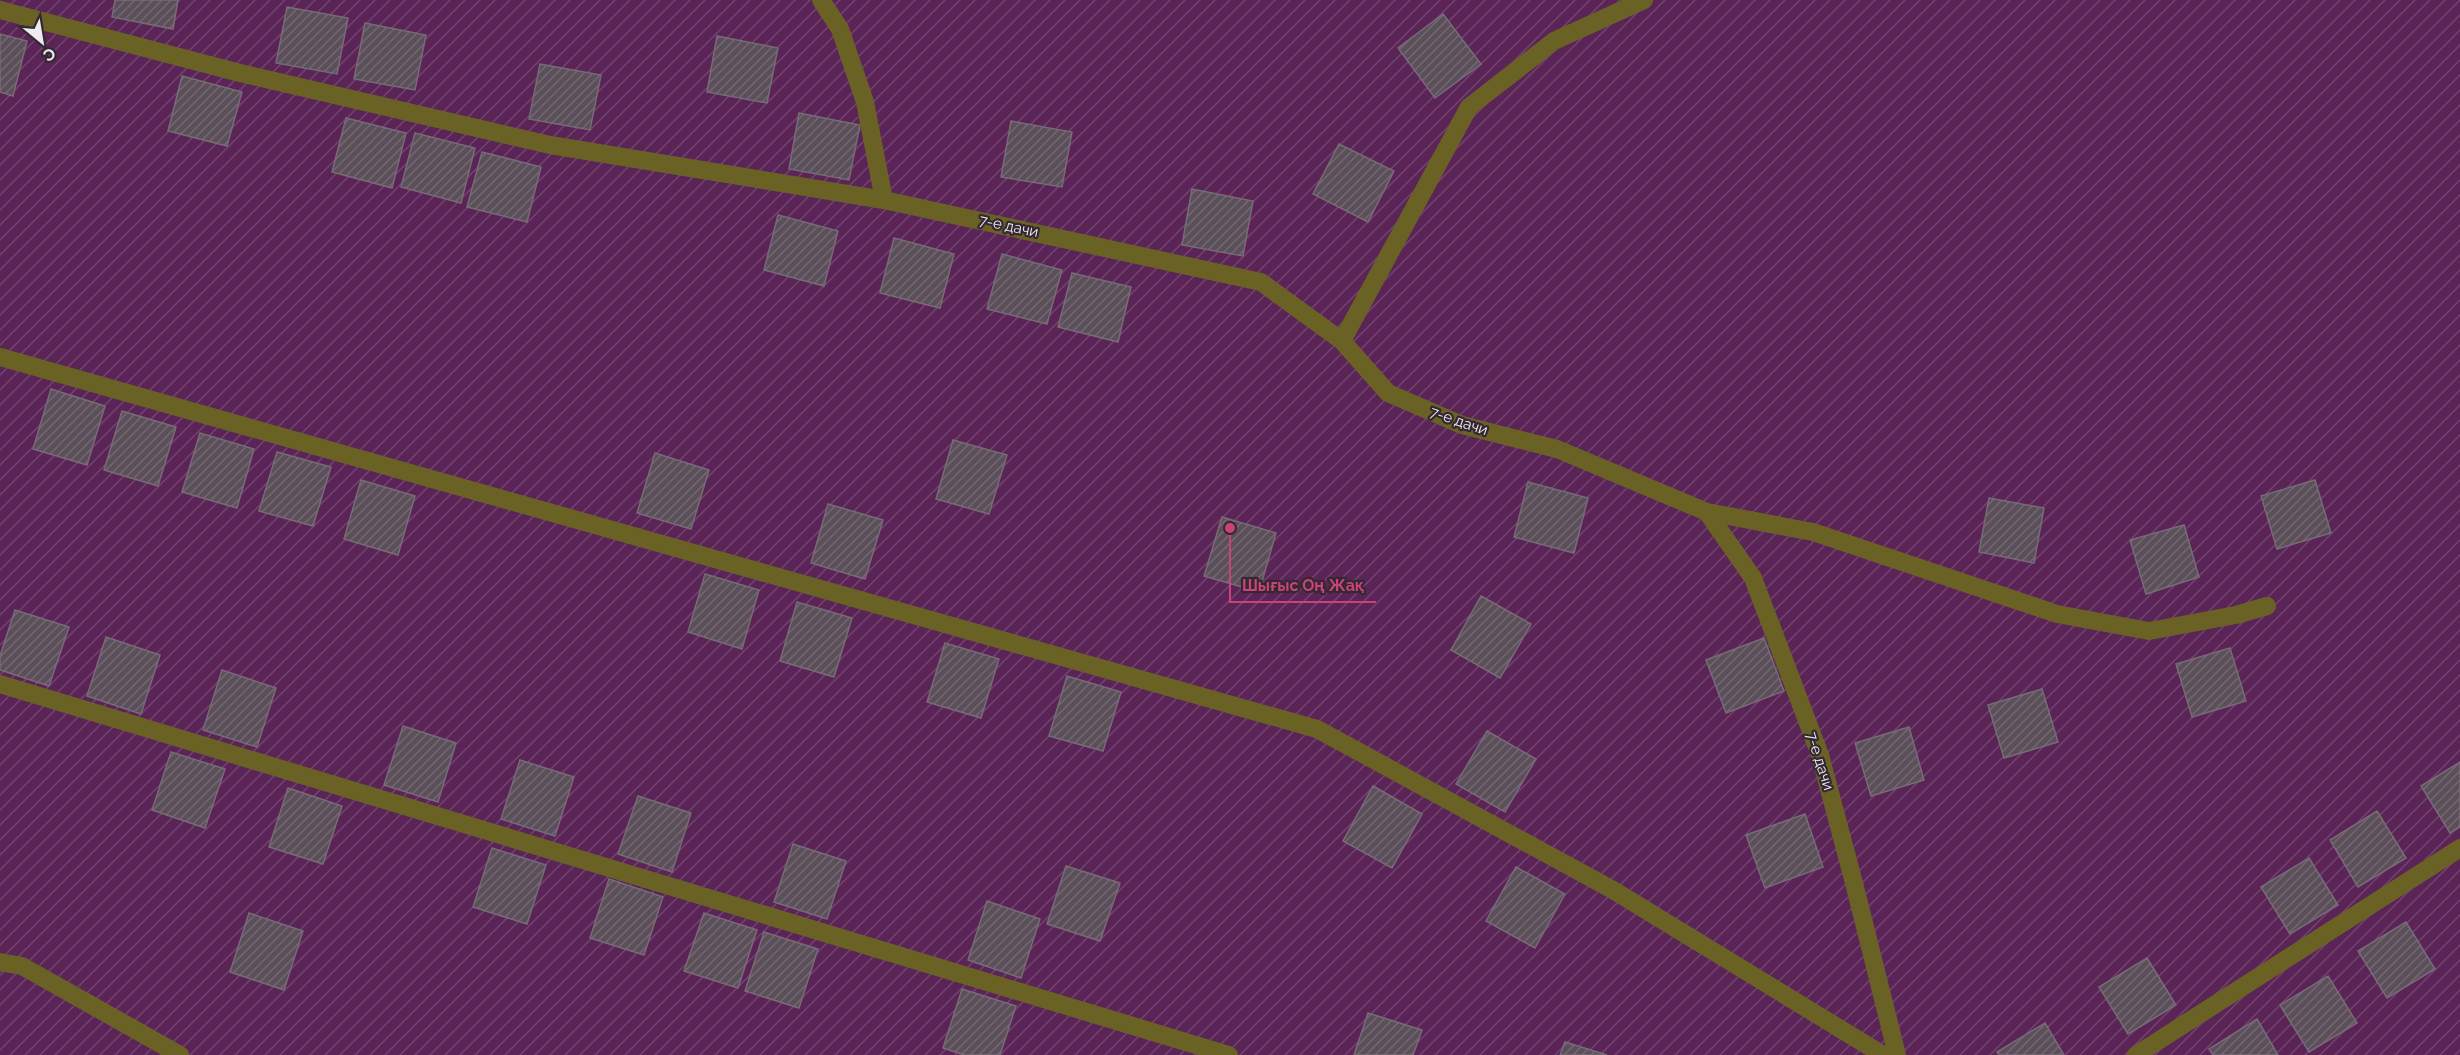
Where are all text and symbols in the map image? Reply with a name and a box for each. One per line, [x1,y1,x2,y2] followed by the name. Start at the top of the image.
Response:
[12,12,72,72] north arrow
[40,44,59,66] text: С
[978,211,1040,241] street label: 7-е дачи
[1428,403,1490,439] street label: 7-е дачи
[1230,568,1376,602] callout: Шығыс Оң Жақ
[1242,576,1364,595] text: Шығыс Оң Жақ
[1802,730,1838,792] street label: 7-е дачи

